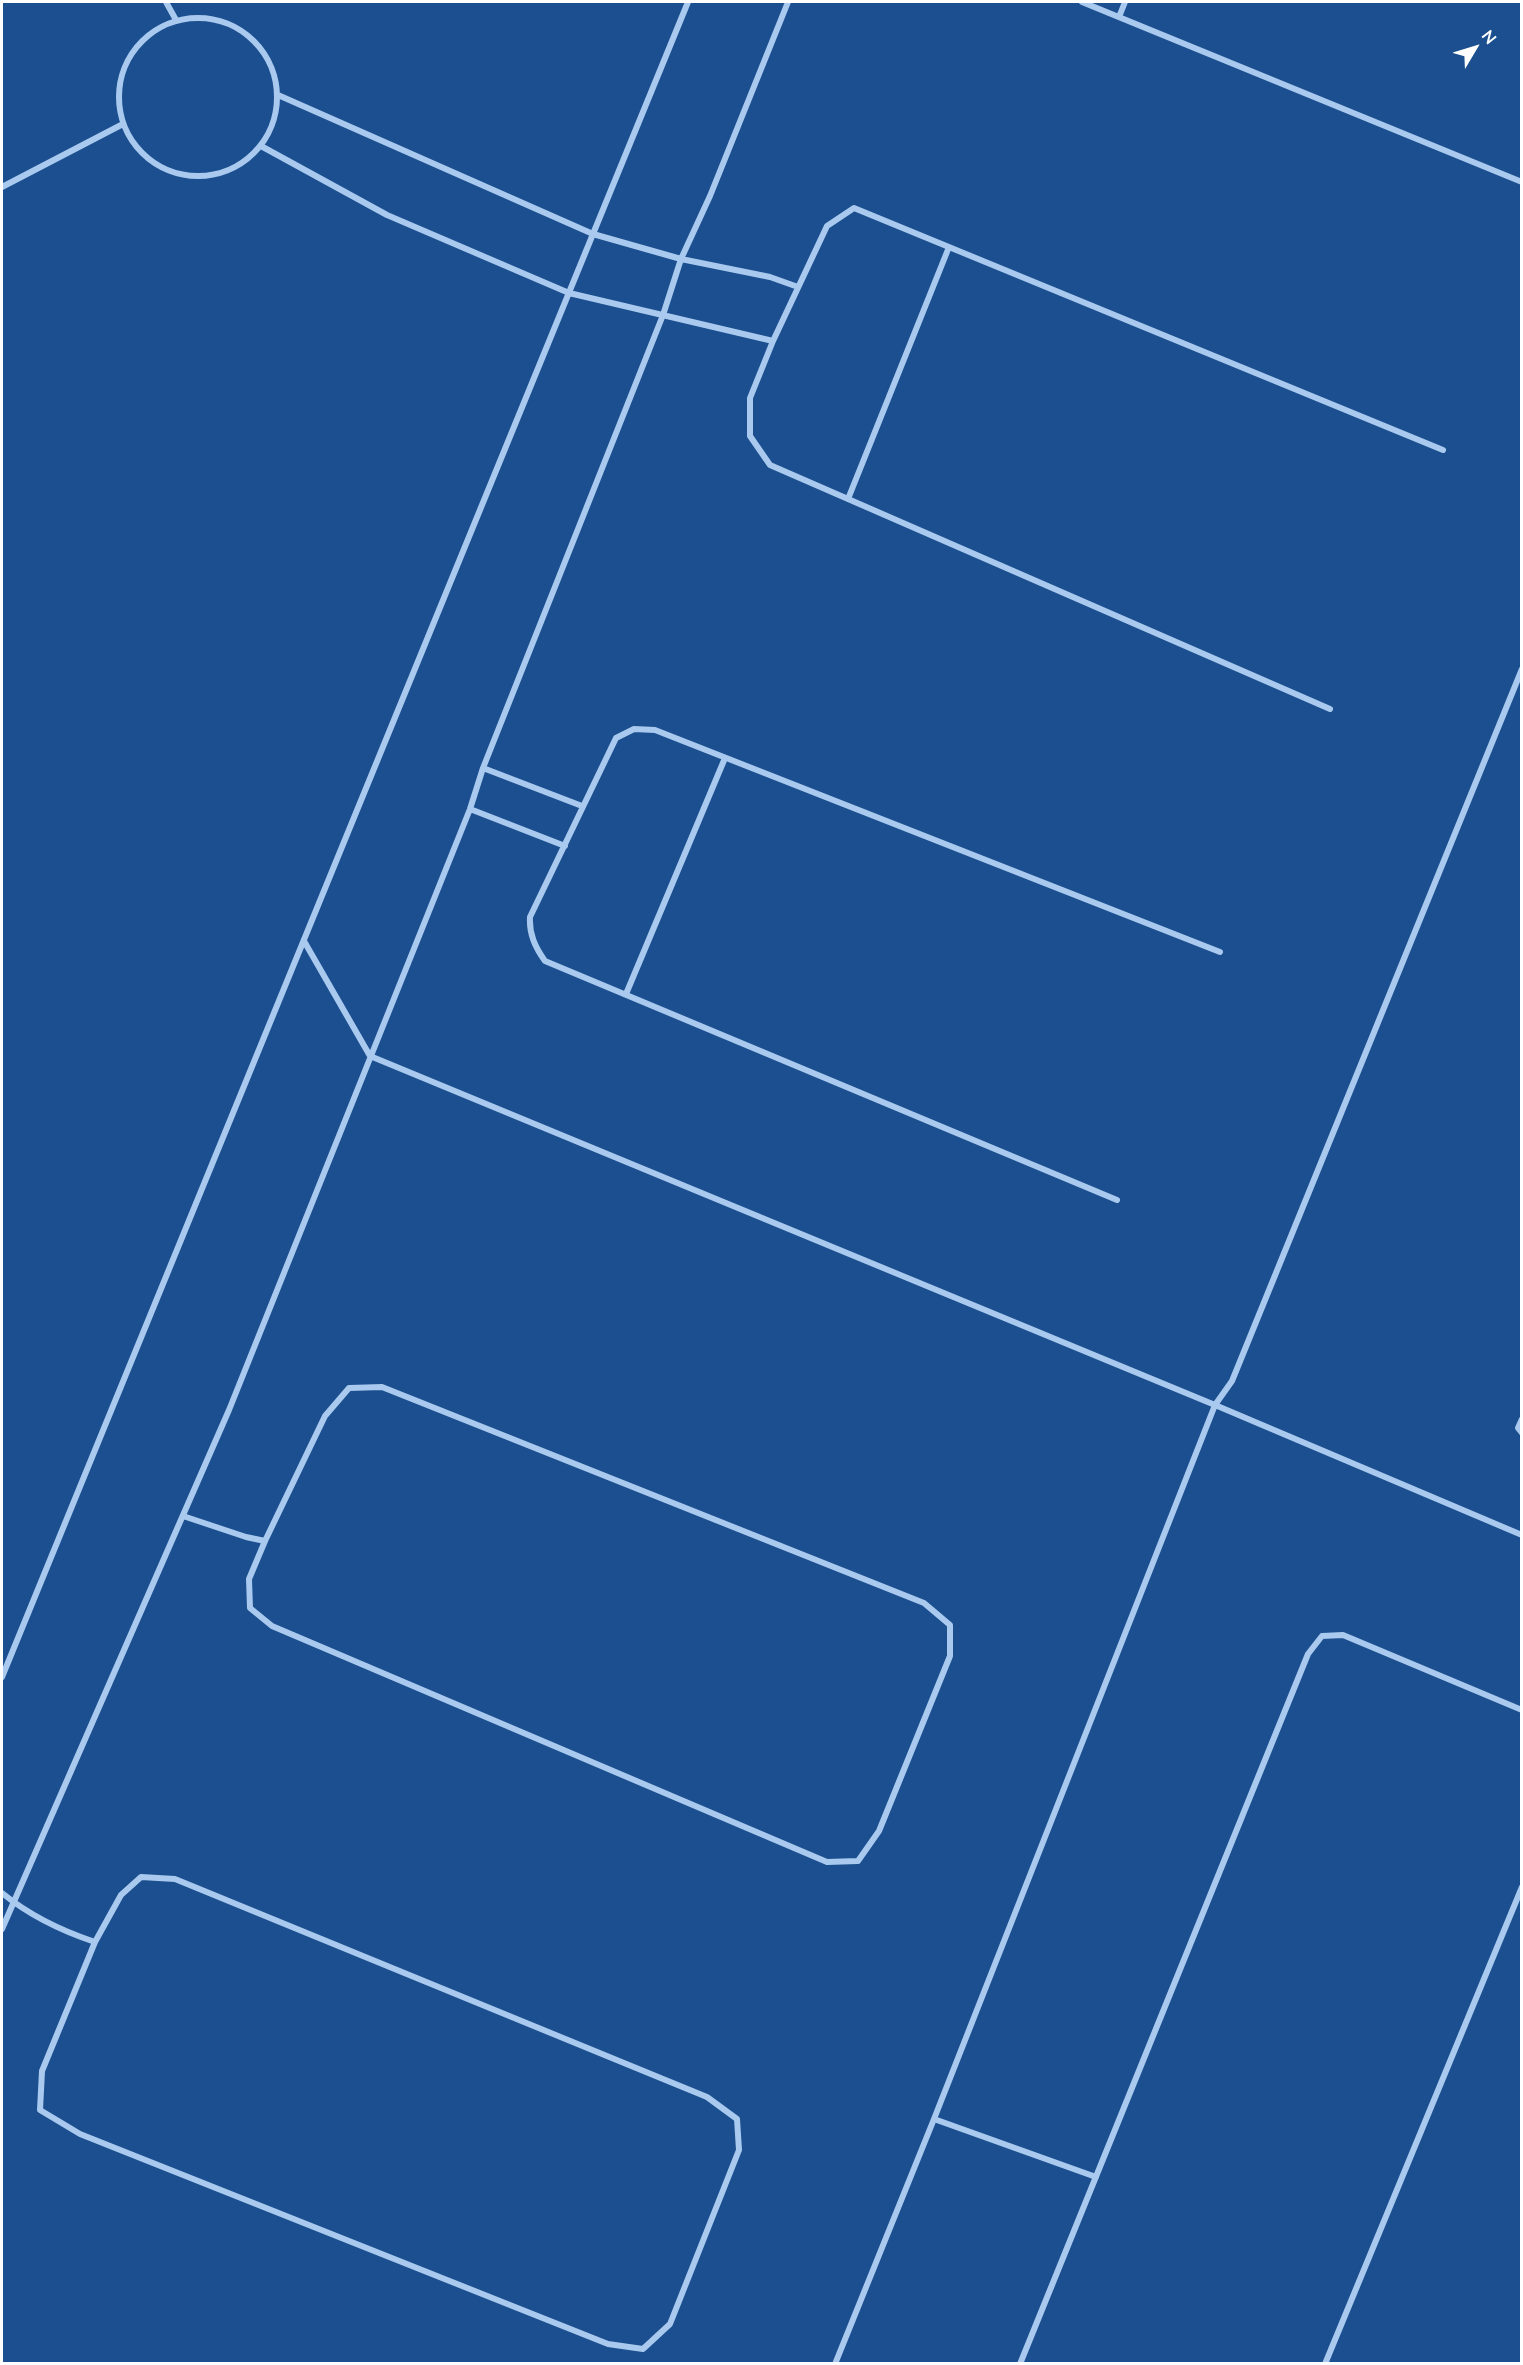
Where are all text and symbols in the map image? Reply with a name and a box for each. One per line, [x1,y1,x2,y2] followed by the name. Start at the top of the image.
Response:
[1445,18,1505,78] north arrow
[1478,26,1501,47] text: N

